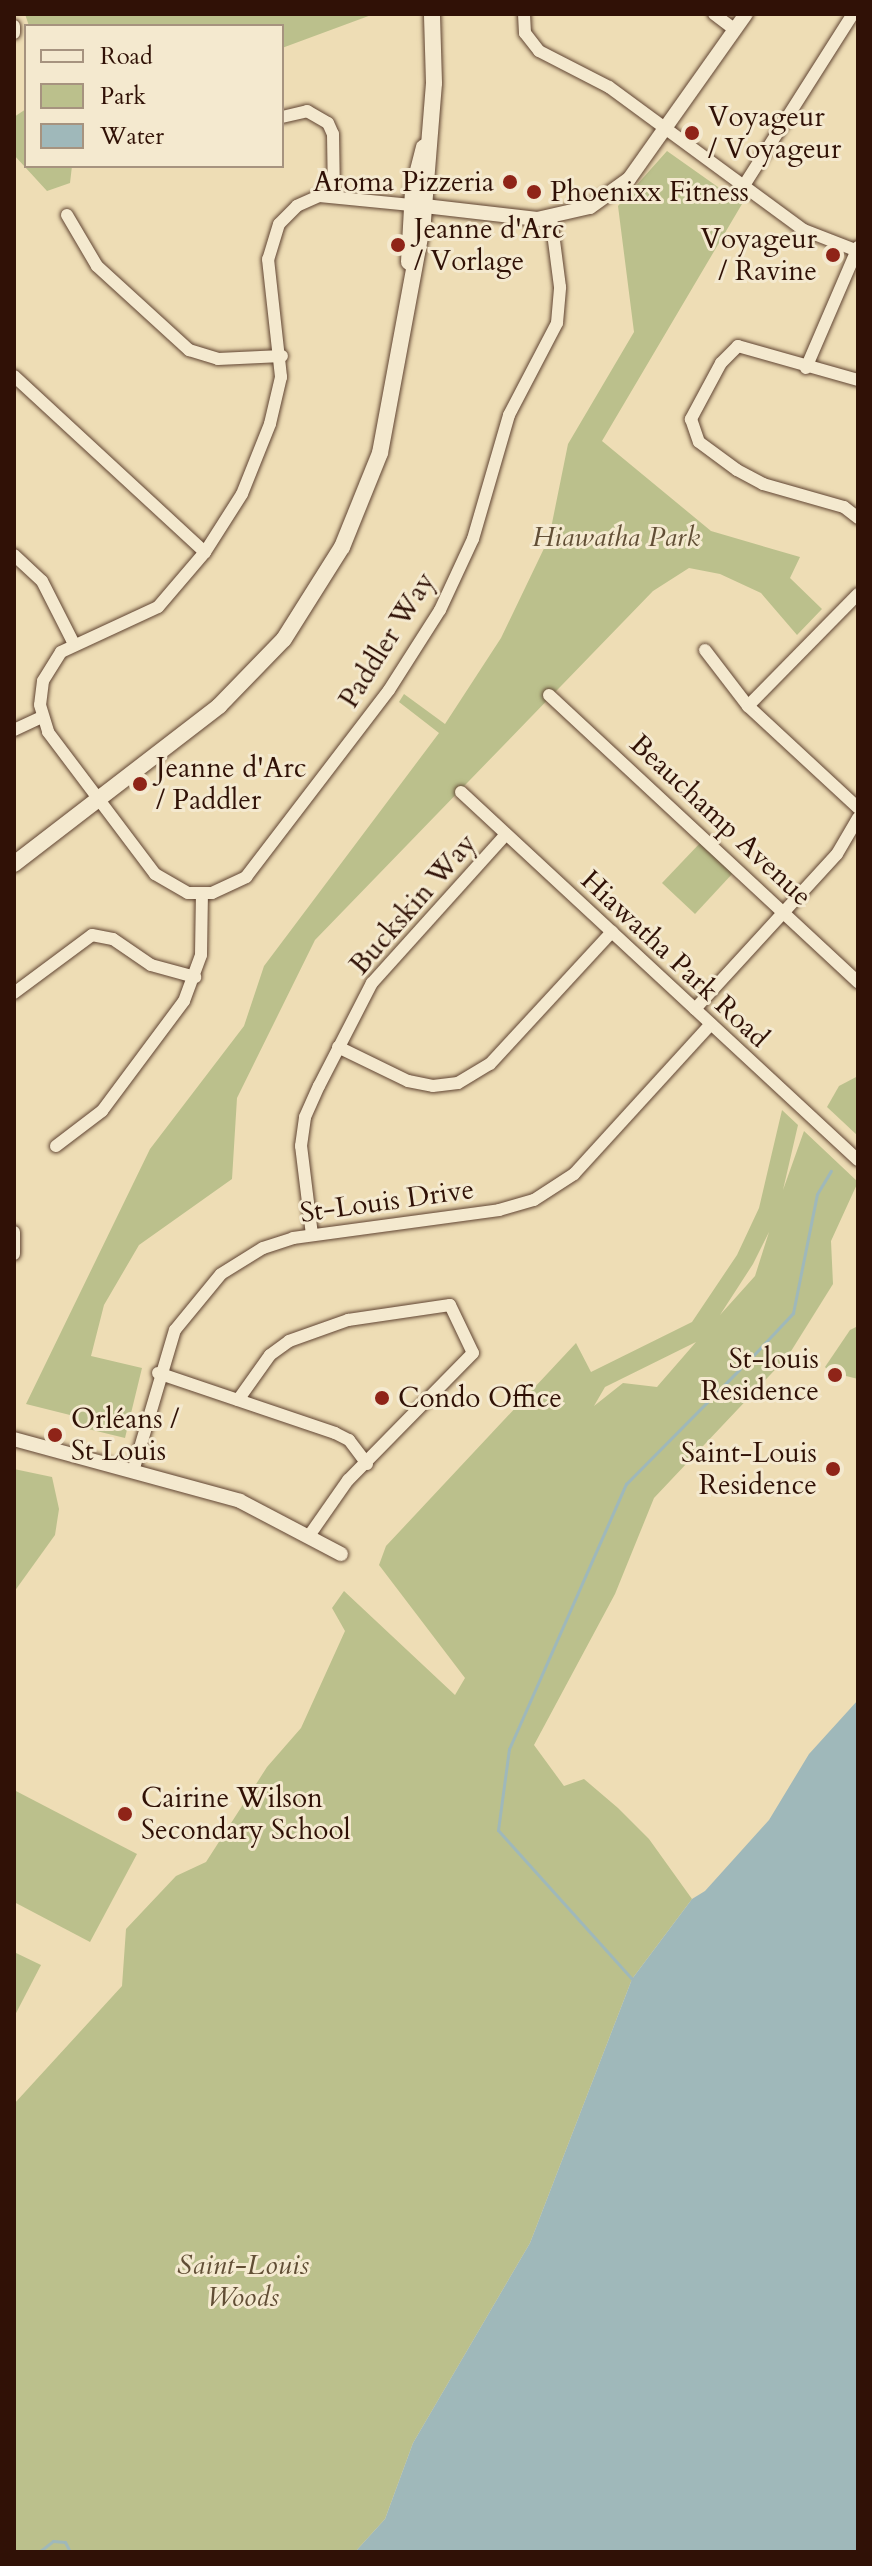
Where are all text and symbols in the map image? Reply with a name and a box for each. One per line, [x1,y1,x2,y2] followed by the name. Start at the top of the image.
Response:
[24,24,284,168] legend
[100,40,153,73] text: Road
[100,80,146,113] text: Park
[708,100,841,166] place label: Voyageur / Voyageur
[100,120,164,153] text: Water
[683,124,701,142] marker: Voyageur / Voyageur
[313,165,494,199] place label: Aroma Pizzeria
[501,173,519,191] marker: Aroma Pizzeria
[550,175,749,209] place label: Phoenixx Fitness
[525,183,543,201] marker: Phoenixx Fitness
[414,212,565,278] place label: Jeanne d'Arc / Vorlage
[700,222,817,288] place label: Voyageur / Ravine
[389,236,407,254] marker: Jeanne d'Arc / Vorlage
[824,246,842,264] marker: Voyageur / Ravine
[532,520,700,554] park label: Hiawatha Park
[332,566,442,714] street label: Paddler Way
[623,727,819,913] street label: Beauchamp Avenue
[156,751,307,817] place label: Jeanne d'Arc / Paddler
[131,775,149,793] marker: Jeanne d'Arc / Paddler
[343,827,483,981] street label: Buckskin Way
[574,863,776,1055] street label: Hiawatha Park Road
[298,1172,476,1230] street label: St-Louis Drive
[701,1342,819,1408] place label: St-louis Residence
[826,1366,844,1384] marker: St-louis Residence
[398,1381,562,1415] place label: Condo Office
[373,1389,391,1407] marker: Condo Office
[71,1402,179,1468] place label: Orléans / St Louis
[46,1426,64,1444] marker: Orléans / St Louis
[681,1436,817,1502] place label: Saint-Louis Residence
[824,1460,842,1478] marker: Saint-Louis Residence
[141,1781,351,1847] place label: Cairine Wilson Secondary School
[116,1805,134,1823] marker: Cairine Wilson Secondary School
[177,2248,309,2314] park label: Saint-Louis Woods

